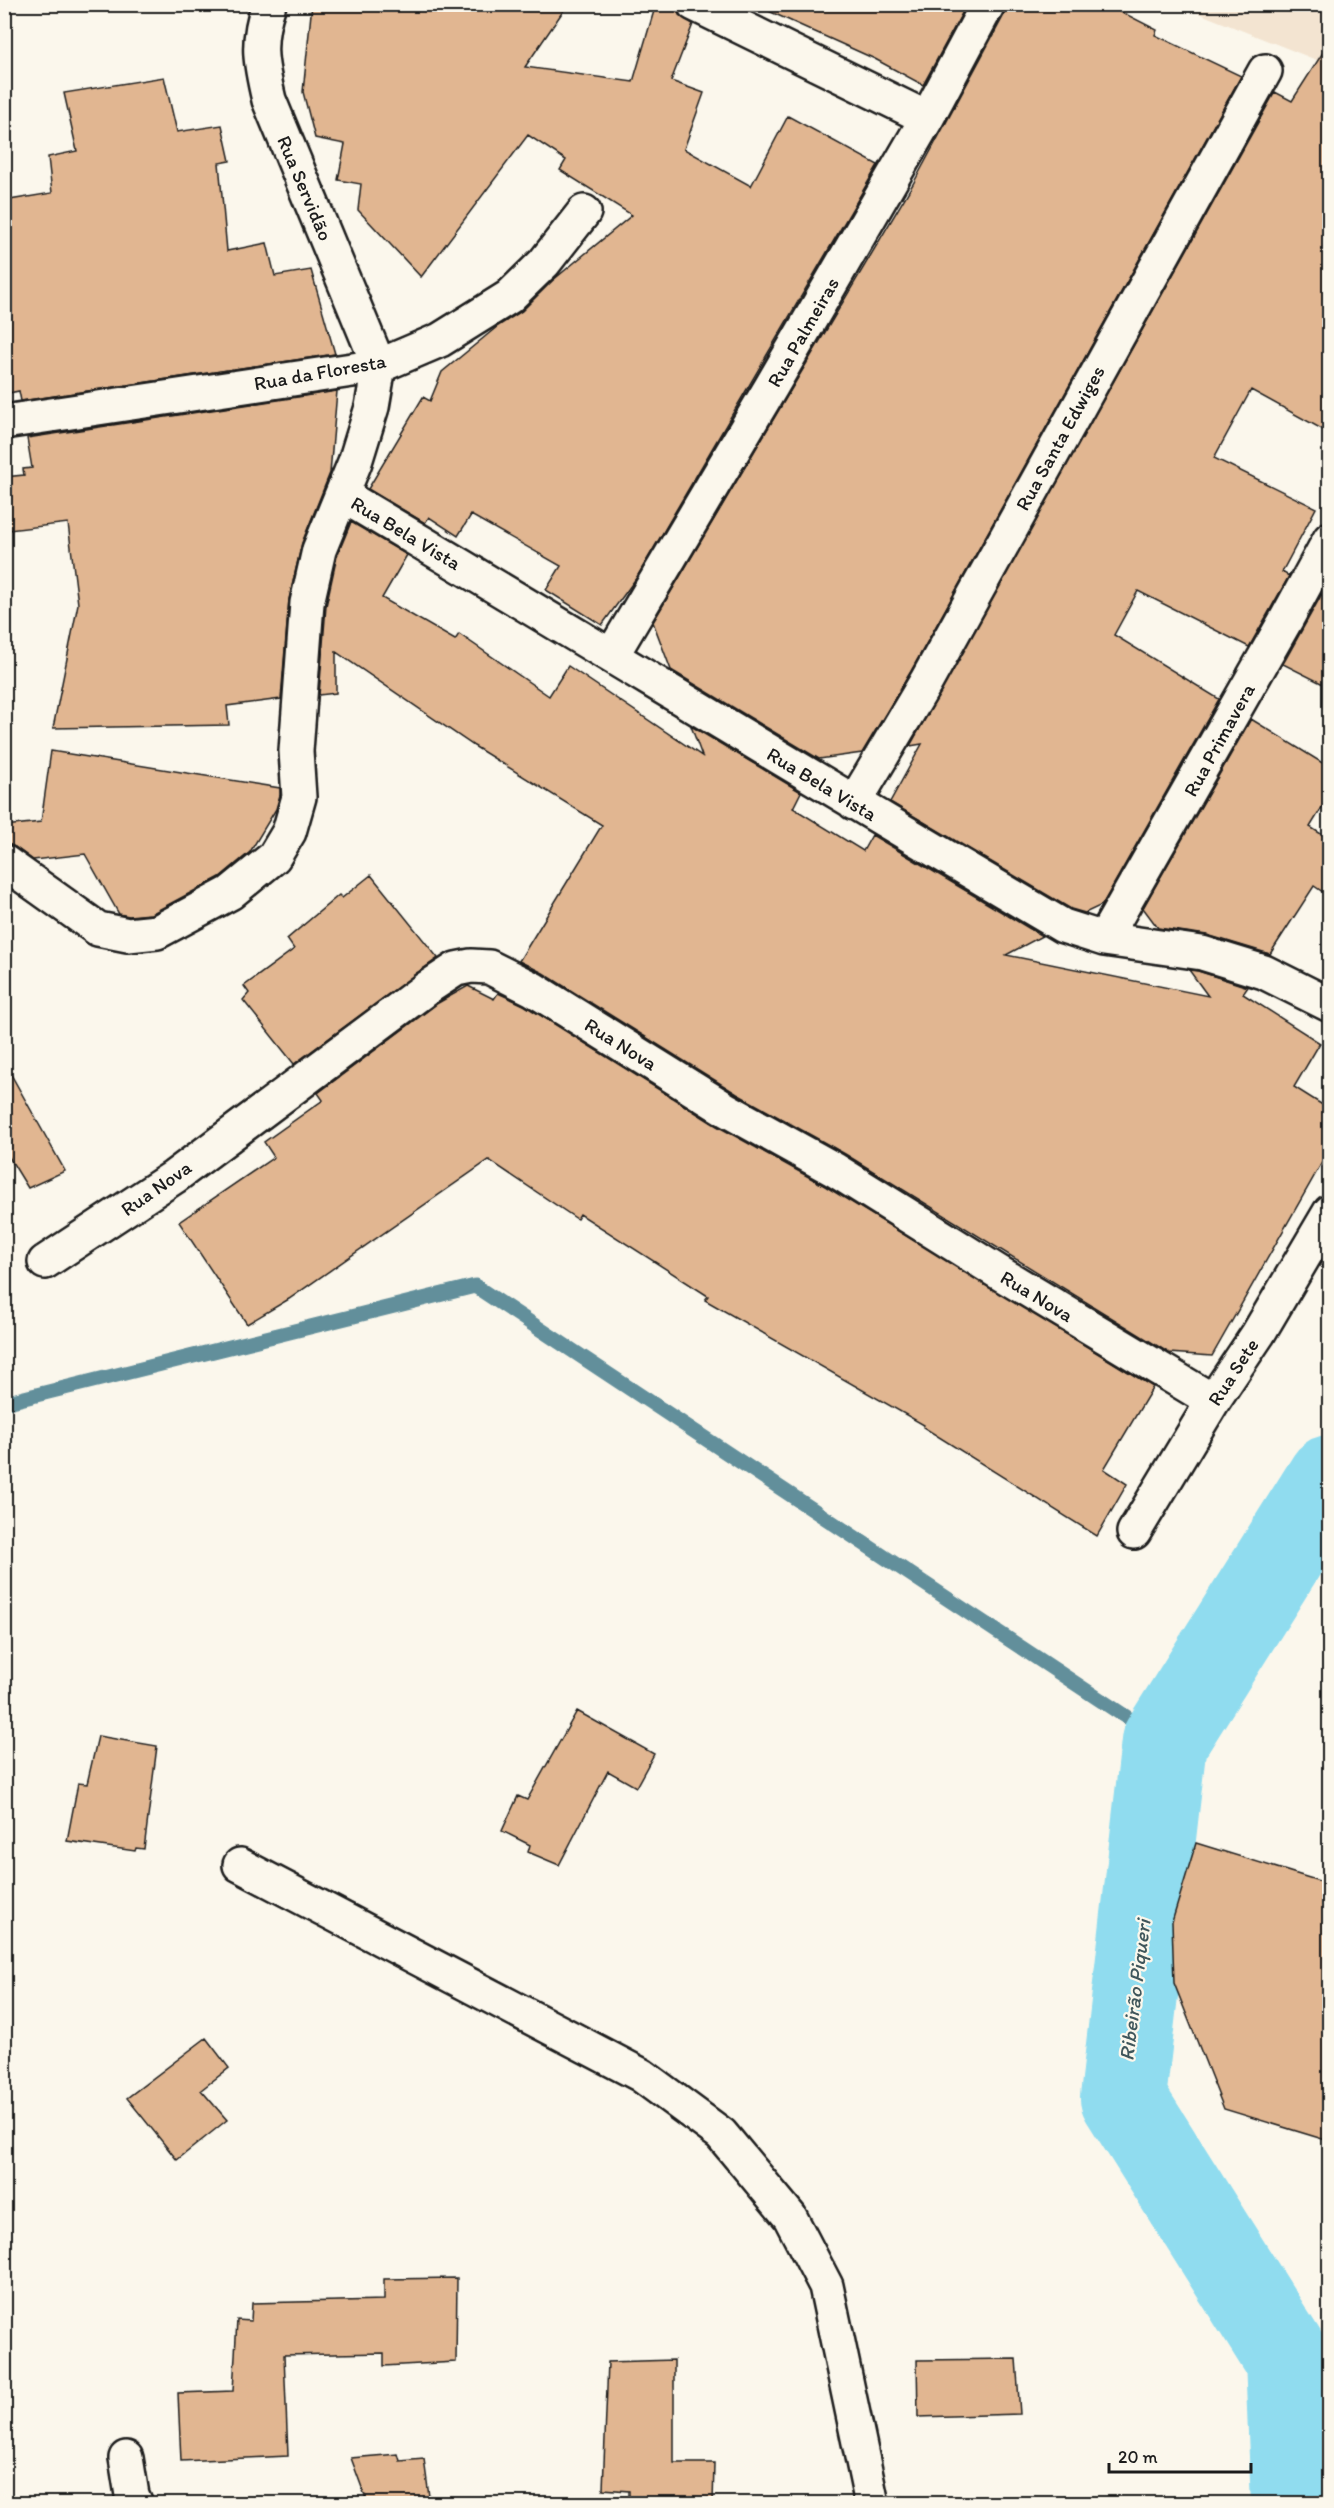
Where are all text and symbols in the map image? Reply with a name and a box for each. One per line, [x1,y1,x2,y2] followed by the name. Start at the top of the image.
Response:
[272,132,338,244] street label: Rua Servidão
[762,273,844,391] street label: Rua Palmeiras
[252,348,389,395] street label: Rua da Floresta
[1010,361,1110,515] street label: Rua Santa Edwiges
[347,491,466,576] street label: Rua Bela Vista
[1178,679,1260,801] street label: Rua Primavera
[763,742,882,827] street label: Rua Bela Vista
[580,1012,662,1076] street label: Rua Nova
[116,1155,196,1221] street label: Rua Nova
[996,1265,1078,1327] street label: Rua Nova
[1202,1334,1264,1410] street label: Rua Sete
[1113,1915,1156,2062] water label: Ribeirão Piqueri
[1109,2436,1252,2474] scale bar
[1118,2446,1158,2468] text: 20 m

